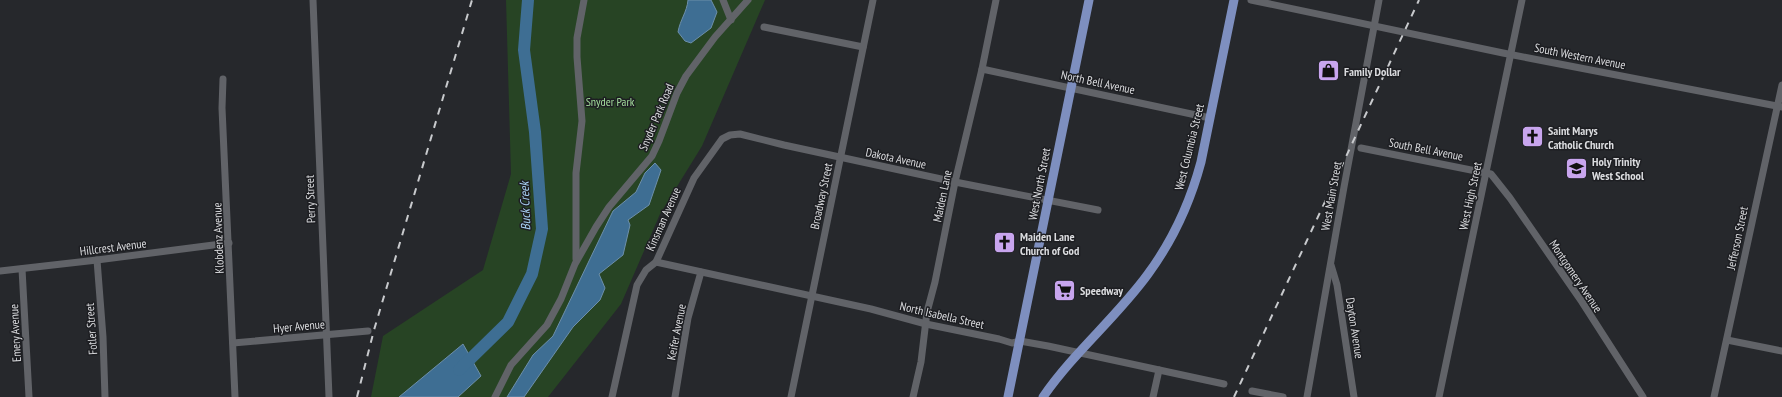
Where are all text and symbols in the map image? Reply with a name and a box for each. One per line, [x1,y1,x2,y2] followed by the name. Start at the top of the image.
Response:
[1533,40,1627,72] street label: South Western Avenue
[1316,58,1342,84] shop icon: Family Dollar
[1344,64,1401,79] place label: Family Dollar
[1060,67,1136,97] street label: North Bell Avenue
[635,81,677,153] street label: Snyder Park Road
[586,94,635,109] park label: Snyder Park
[1171,102,1207,192] street label: West Columbia Street
[1548,123,1614,152] place label: Saint Marys Catholic Church
[1520,124,1546,150] church icon: Saint Marys Catholic Church
[1388,134,1464,164] street label: South Bell Avenue
[864,144,928,172] street label: Dakota Avenue
[1025,146,1054,222] street label: West North Street
[1591,154,1644,183] place label: Holy Trinity West School
[1564,155,1590,181] school or university icon: Holy Trinity West School
[1318,159,1345,232] street label: West Main Street
[1455,160,1485,231] street label: West High Street
[807,161,836,231] street label: Broadway Street
[929,169,955,223] street label: Maiden Lane
[302,174,318,223] street label: Perry Street
[516,179,534,231] water label: Buck Creek
[642,185,684,253] street label: Kinsman Avenue
[209,202,227,274] street label: Klobdenz Avenue
[1723,204,1751,272] street label: Jefferson Street
[1020,229,1079,258] place label: Maiden Lane Church of God
[991,230,1017,256] church icon: Maiden Lane Church of God
[79,235,147,259] street label: Hillcrest Avenue
[1546,237,1606,315] street label: Montgomery Avenue
[1051,277,1077,303] supermarket icon: Speedway
[1080,283,1123,298] place label: Speedway
[1343,296,1367,360] street label: Dayton Avenue
[898,298,986,332] street label: North Isabella Street
[82,302,100,355] street label: Fotler Street
[663,303,689,361] street label: Keifer Avenue
[6,304,24,362] street label: Emery Avenue
[273,316,325,336] street label: Hyer Avenue

